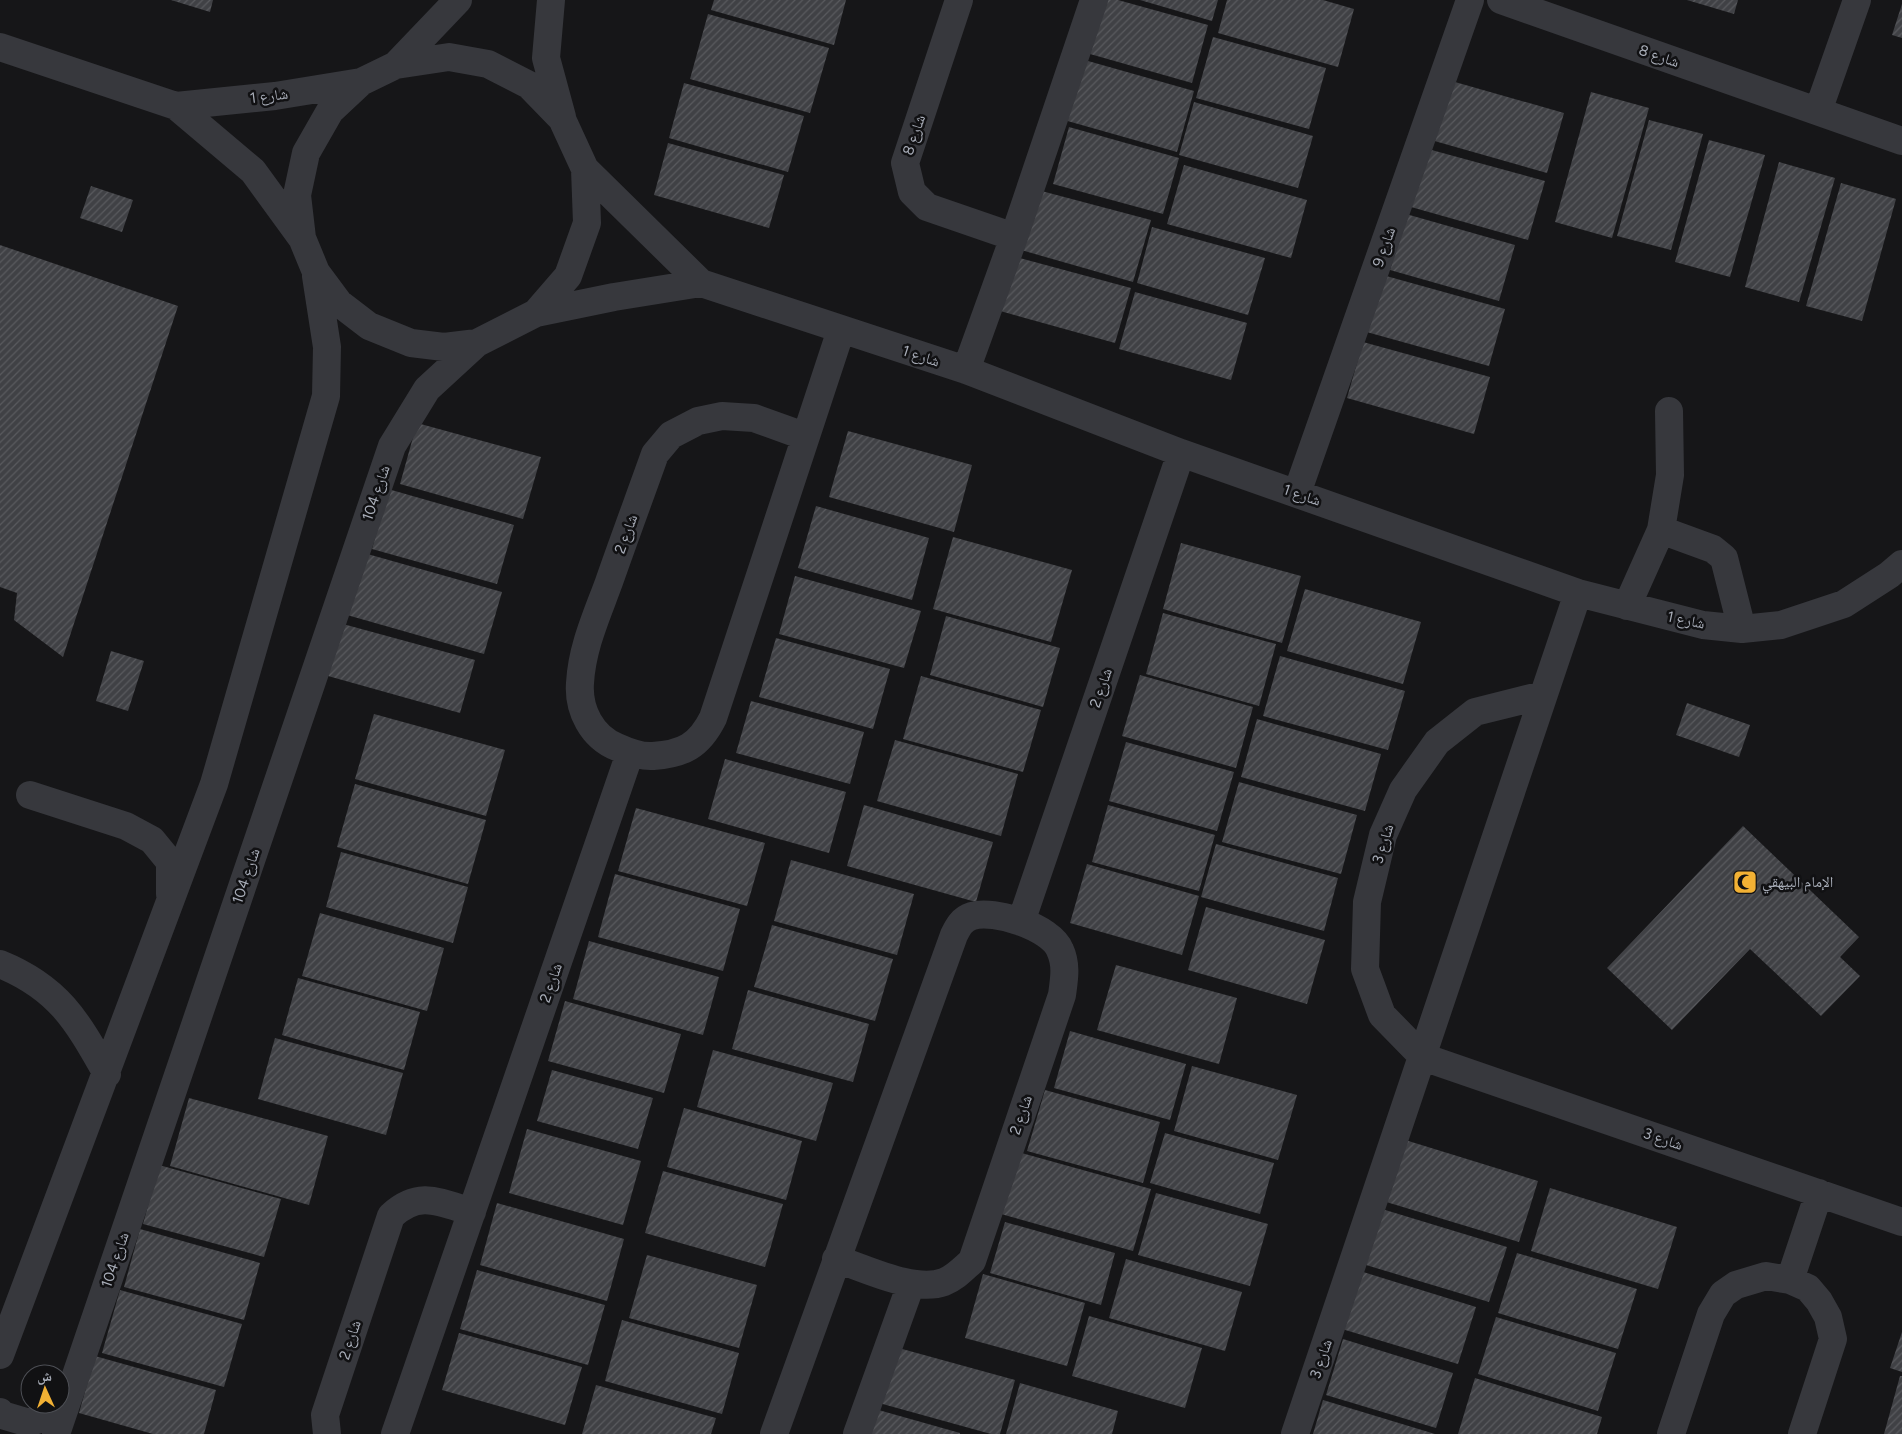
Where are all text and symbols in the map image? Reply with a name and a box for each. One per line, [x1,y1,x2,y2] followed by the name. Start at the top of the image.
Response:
[1636,41,1682,72] street label: شارع 8
[249,85,289,108] street label: شارع 1
[899,112,930,158] street label: شارع 8
[1369,225,1400,270] street label: شارع 9
[900,342,942,371] street label: شارع 1
[358,463,395,523] street label: شارع 104
[1281,480,1323,511] street label: شارع 1
[611,512,642,557] street label: شارع 2
[1665,607,1707,634] street label: شارع 1
[1086,666,1117,710] street label: شارع 2
[1368,822,1399,866] street label: شارع 3
[228,846,265,906] street label: شارع 104
[1732,869,1758,895] mosque icon: الإمام البيهقي
[1762,873,1833,894] place label: الإمام البيهقي
[536,961,567,1005] street label: شارع 2
[1006,1093,1037,1137] street label: شارع 2
[1641,1124,1685,1155] street label: شارع 3
[97,1230,134,1290] street label: شارع 104
[335,1318,366,1362] street label: شارع 2
[1306,1337,1337,1381] street label: شارع 3
[20,1364,70,1414] north arrow
[36,1368,52,1385] text: ش

